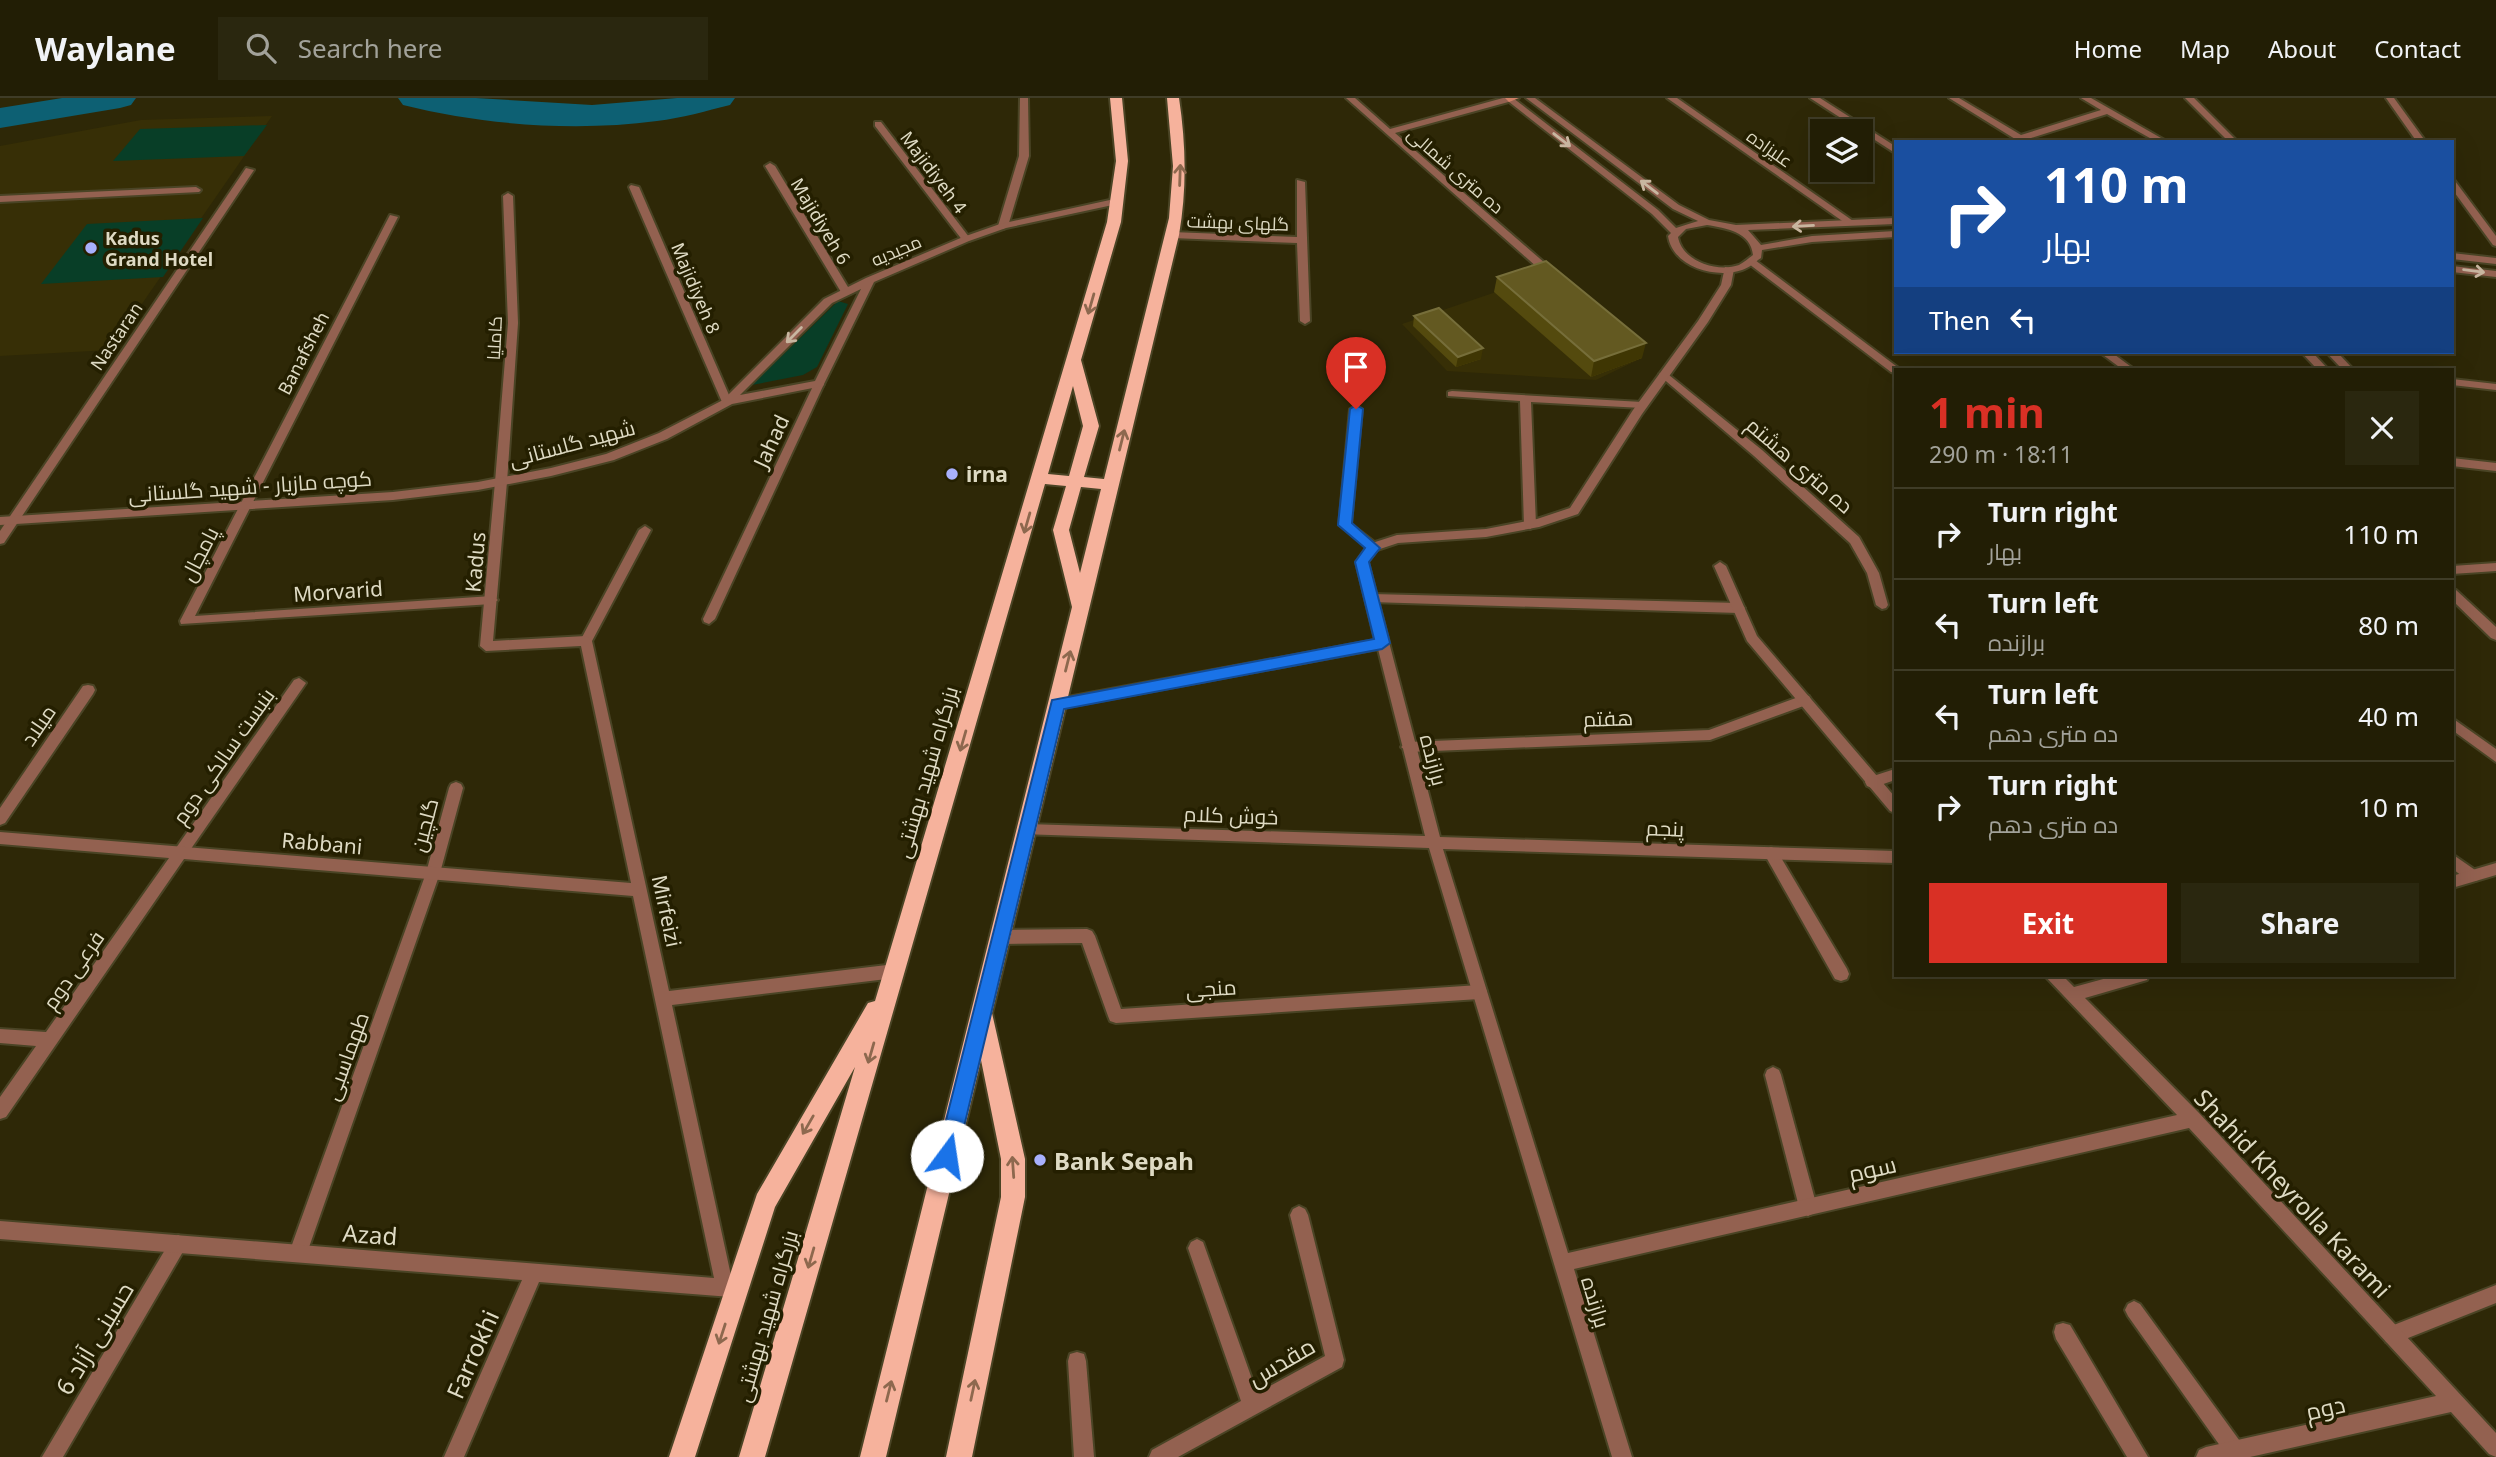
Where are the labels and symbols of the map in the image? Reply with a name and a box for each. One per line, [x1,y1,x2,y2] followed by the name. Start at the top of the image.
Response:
[1403,122,1509,218] street label: ده متری شمالی
[1742,124,1798,172] street label: علیزاده
[895,126,973,218] street label: Majidiyeh 4
[1552,132,1570,147] one-way arrow
[1173,164,1187,187] one-way arrow
[786,173,856,269] street label: Majidiyeh 6
[1641,179,1659,194] one-way arrow
[1186,208,1290,236] street label: گلهای بهشت
[1791,219,1814,232] one-way arrow
[105,226,213,271] place label: Kadus Grand Hotel
[867,229,925,271] street label: مجیدیه
[666,239,726,337] street label: Majidiyeh 8
[83,240,99,256] marker: Kadus Grand Hotel
[2462,265,2485,278] one-way arrow
[1083,293,1096,315] one-way arrow
[84,297,148,375] street label: Nastaran
[272,307,334,399] street label: Banafsheh
[481,315,507,361] street label: کاملیا
[785,326,802,343] one-way arrow
[1326,337,1386,409] pin
[746,410,795,474] street label: Jahad
[1740,411,1859,520] street label: ده متری هشتم
[506,413,638,473] street label: شهید گلستانی
[1116,429,1129,452] one-way arrow
[966,460,1008,488] place label: irna
[127,464,373,509] street label: کوچه مازیار - شهید گلستانی
[944,466,960,482] marker: irna
[1019,511,1032,533] one-way arrow
[173,521,226,587] street label: پامچال
[458,531,492,593] street label: Kadus
[292,574,384,608] street label: Morvarid
[1062,650,1075,673] one-way arrow
[165,682,281,830] street label: بنبست سالکی دوم
[888,683,964,861] street label: بزرگراه شهید بهشتی
[14,699,62,751] street label: میلاد
[1582,703,1634,734] street label: هفتم
[955,730,968,752] one-way arrow
[1414,731,1454,789] street label: برازنده
[403,795,445,855] street label: گلچین
[1183,799,1279,832] street label: خوش کلام
[1645,813,1685,844] street label: پنجم
[281,826,363,860] street label: Rabbani
[646,872,688,950] street label: Mirfeizi
[36,925,111,1016] street label: فرعی دوم
[1185,972,1237,1004] street label: منجی
[317,1008,375,1104] street label: طهماسبی
[863,1042,876,1064] one-way arrow
[2187,1081,2399,1305] street label: Shahid Kheyrolla Karami
[801,1115,815,1135] one-way arrow
[910,1119,984,1193] position arrow
[1054,1144,1194,1177] place label: Bank Sepah
[1845,1146,1900,1191] street label: سوم
[1032,1152,1048,1168] marker: Bank Sepah
[1006,1156,1019,1179] one-way arrow
[341,1216,399,1252] street label: Azad
[728,1227,804,1405] street label: بزرگراه شهید بهشتی
[803,1247,816,1269] one-way arrow
[1575,1273,1617,1331] street label: برازنده
[47,1275,141,1401] street label: حسینی آزاد 6
[438,1305,506,1403] street label: Farrokhi
[715,1323,727,1345] one-way arrow
[1241,1329,1321,1393] street label: مقدس
[967,1379,981,1402] one-way arrow
[883,1380,897,1403] one-way arrow
[2302,1386,2348,1429] street label: دوم

